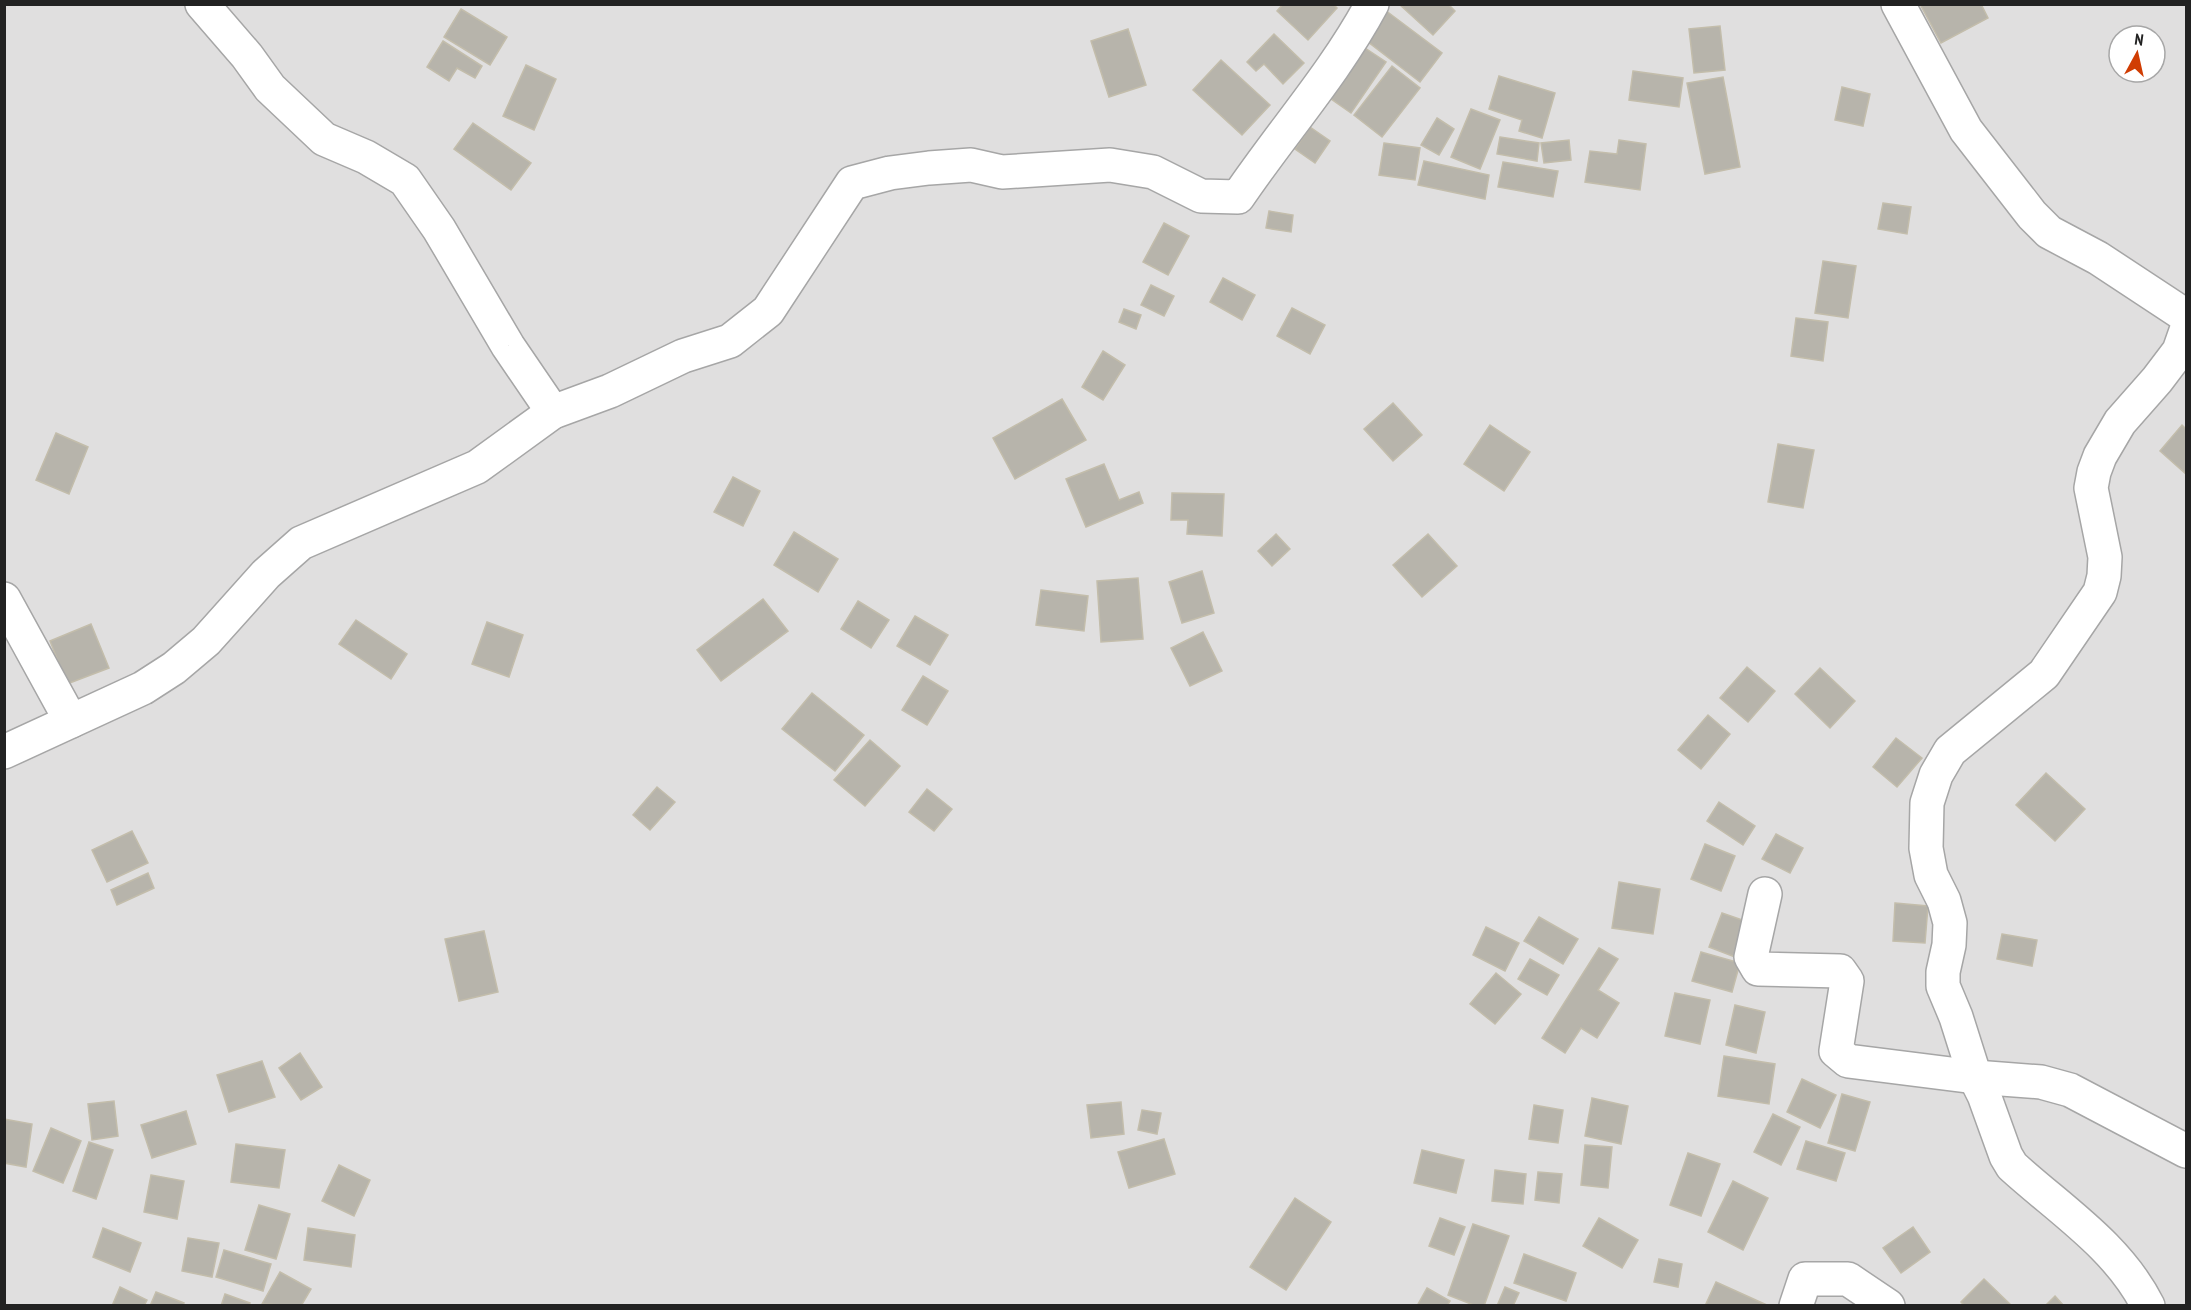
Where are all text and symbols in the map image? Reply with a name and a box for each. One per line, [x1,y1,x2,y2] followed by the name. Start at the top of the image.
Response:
[2107,24,2167,84] north arrow
[2133,29,2145,50] text: N

